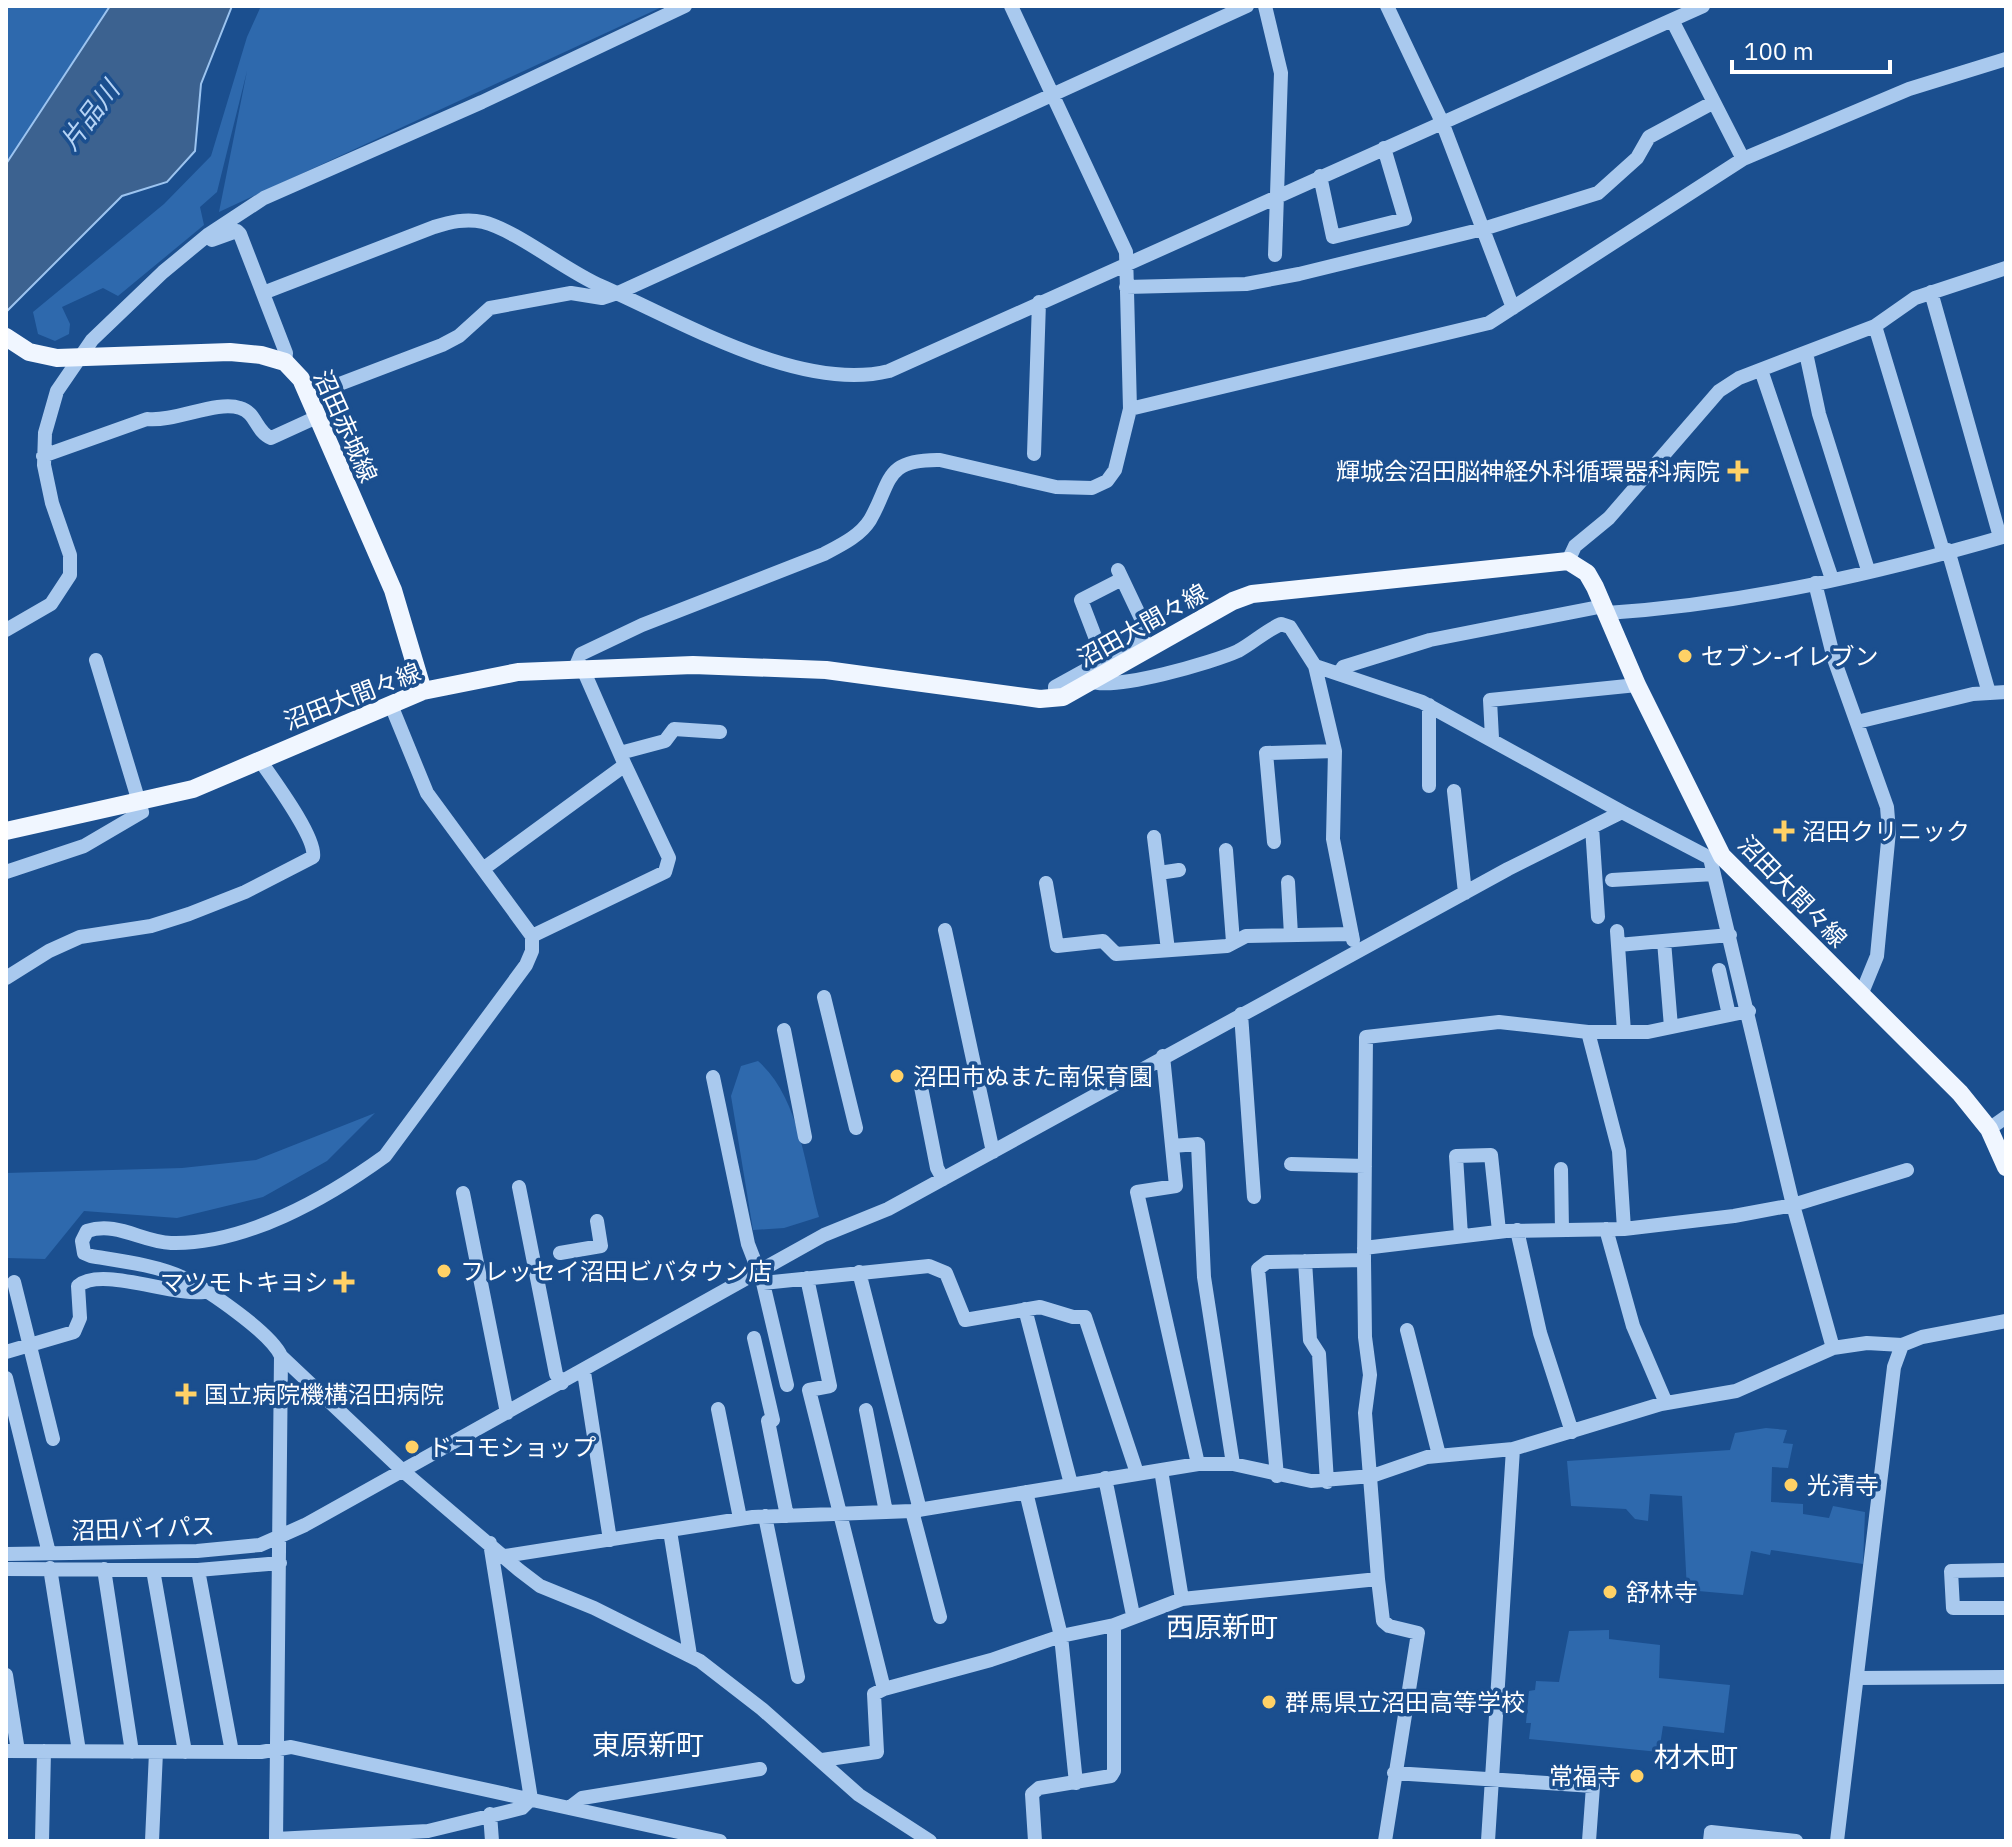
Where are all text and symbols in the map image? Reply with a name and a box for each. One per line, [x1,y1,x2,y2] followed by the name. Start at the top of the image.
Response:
[1732,24,1890,74] scale bar
[1744,35,1814,67] text: 100 m
[52,71,128,156] water label: 片品川
[307,365,385,487] street label: 沼田赤城線
[1336,455,1720,487] place label: 輝城会沼田脳神経外科循環器科病院
[1727,460,1749,482] marker: 輝城会沼田脳神経外科循環器科病院
[1071,576,1213,674] street label: 沼田大間々線
[1701,640,1879,672] place label: セブン-イレブン
[1676,647,1694,665] marker: セブン-イレブン
[279,655,425,737] street label: 沼田大間々線
[1802,815,1970,847] place label: 沼田クリニック
[1773,820,1795,842] marker: 沼田クリニック
[1731,828,1855,954] street label: 沼田大間々線
[913,1060,1153,1092] place label: 沼田市ぬまた南保育園
[888,1067,906,1085] marker: 沼田市ぬまた南保育園
[460,1255,772,1287] place label: フレッセイ沼田ビバタウン店
[435,1262,453,1280] marker: フレッセイ沼田ビバタウン店
[160,1266,328,1298] place label: マツモトキヨシ
[335,1273,353,1291] marker: マツモトキヨシ
[204,1378,444,1410] place label: 国立病院機構沼田病院
[175,1383,197,1405] marker: 国立病院機構沼田病院
[428,1431,596,1463] place label: ドコモショップ
[403,1438,421,1456] marker: ドコモショップ
[1807,1469,1879,1501] place label: 光清寺
[1782,1476,1800,1494] marker: 光清寺
[71,1510,215,1546] street label: 沼田バイパス
[1626,1576,1698,1608] place label: 舒林寺
[1601,1583,1619,1601] marker: 舒林寺
[1166,1608,1278,1645] district label: 西原新町
[1285,1686,1525,1718] place label: 群馬県立沼田高等学校
[1260,1693,1278,1711] marker: 群馬県立沼田高等学校
[592,1726,704,1763] district label: 東原新町
[1654,1738,1738,1775] district label: 材木町
[1549,1760,1621,1792] place label: 常福寺
[1628,1767,1646,1785] marker: 常福寺

